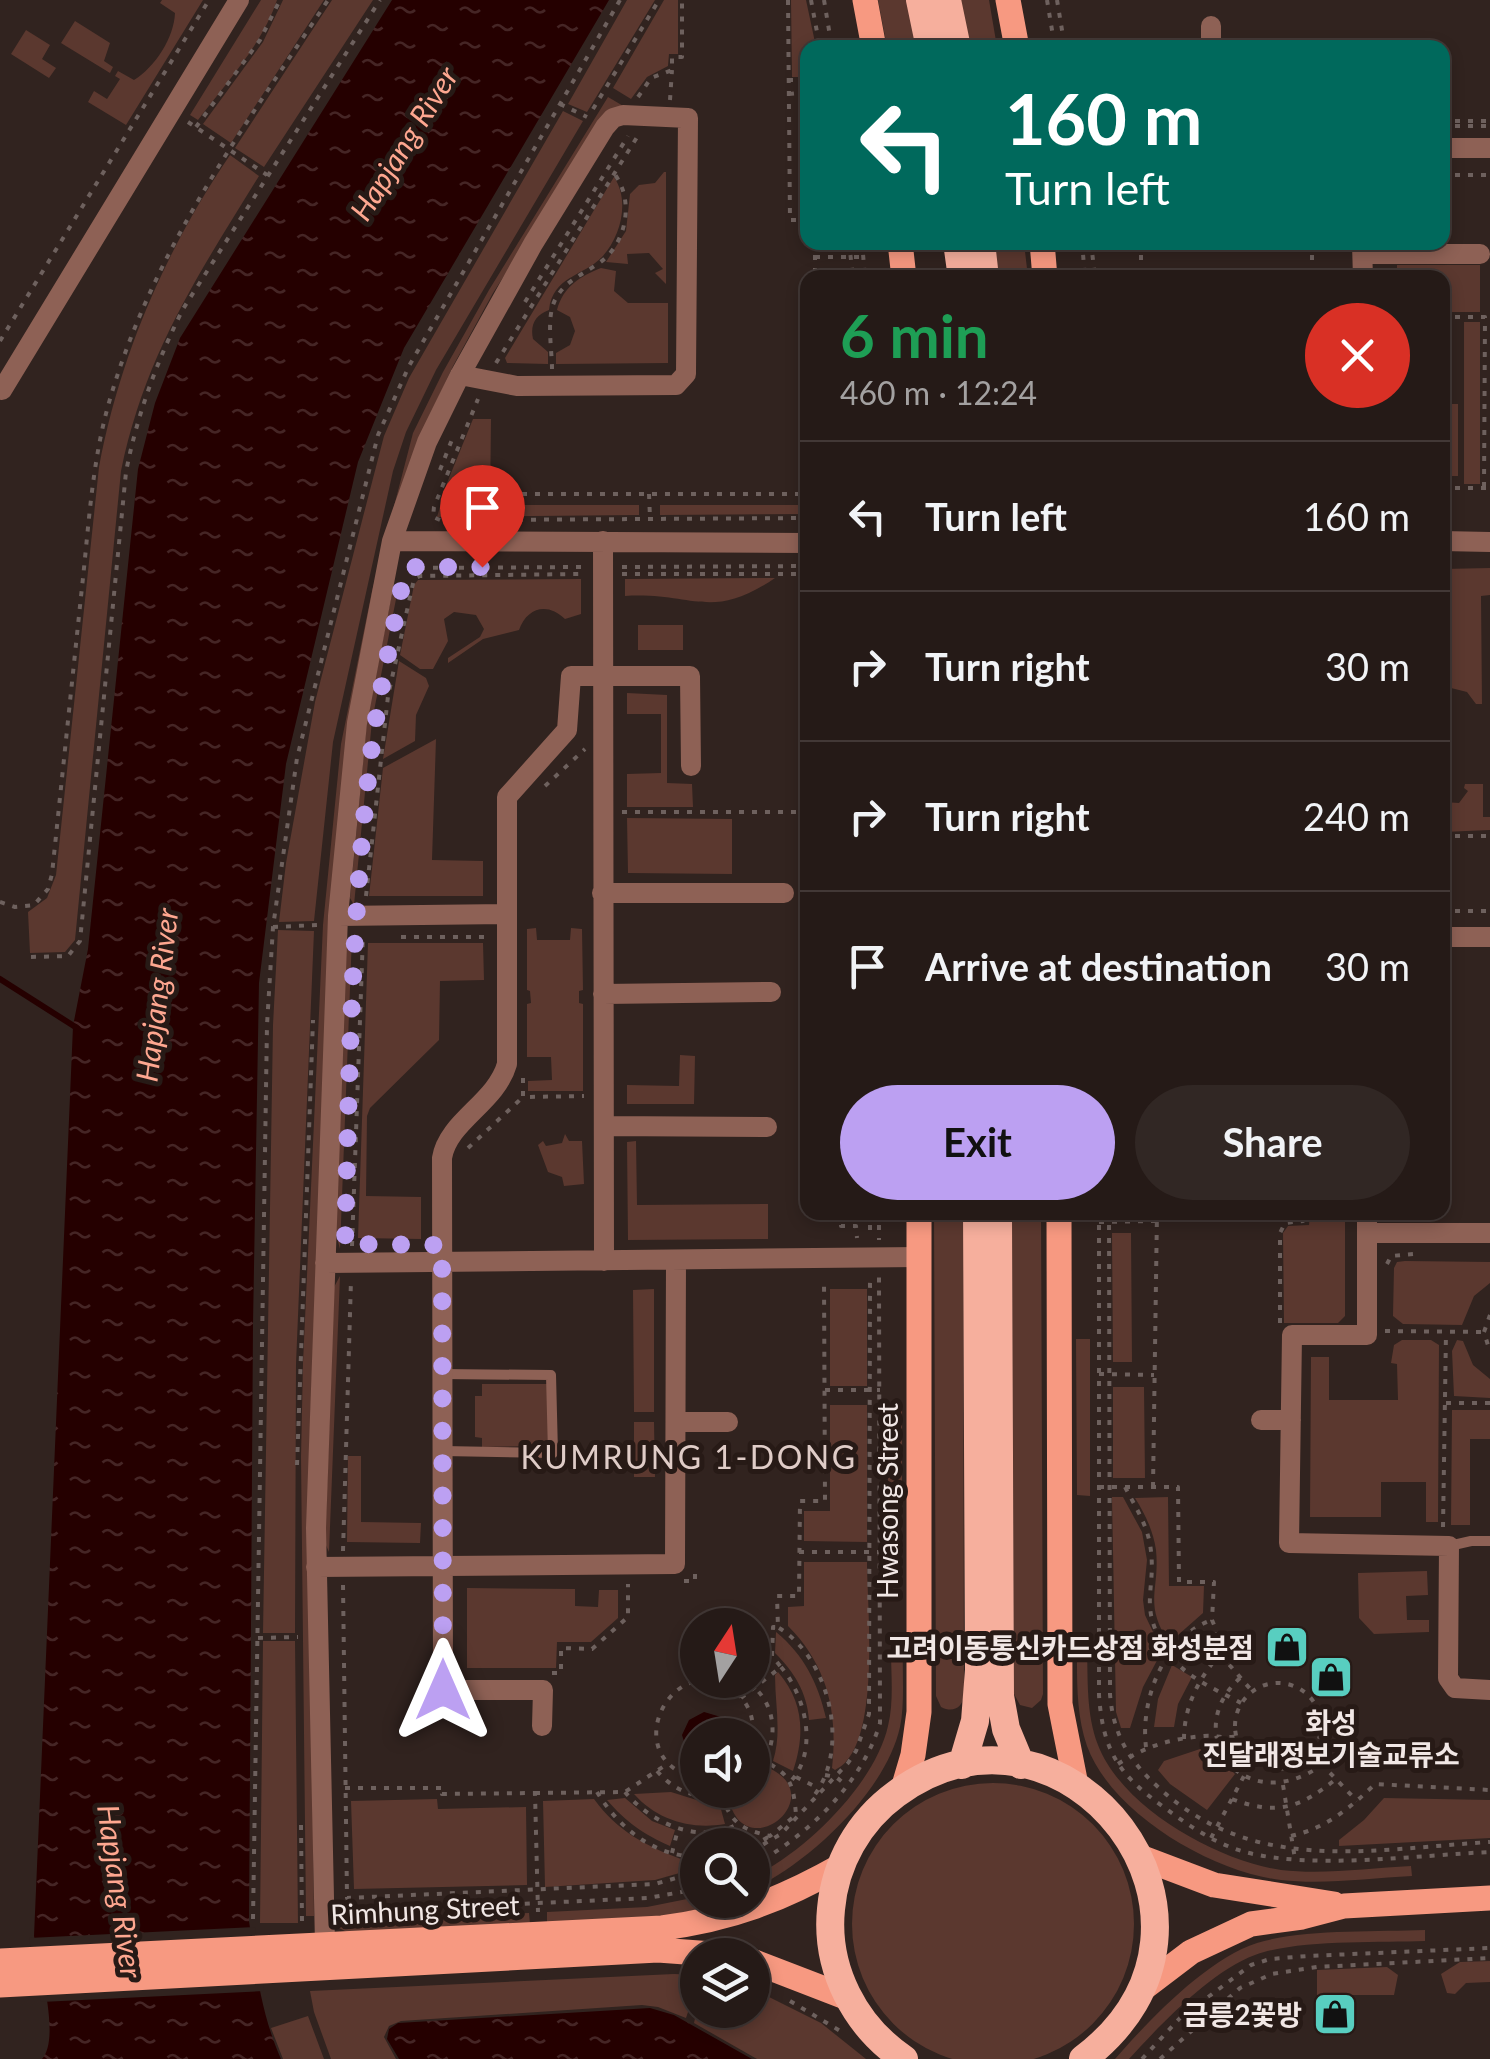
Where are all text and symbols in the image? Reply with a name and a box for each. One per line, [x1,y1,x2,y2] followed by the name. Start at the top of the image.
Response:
[342,59,465,227] water label: Hapjang River
[1005,76,1202,160] text: 160 m
[840,80,970,210] icon: left
[1005,161,1170,215] text: Turn left
[840,299,989,371] text: 6 min
[1305,303,1410,408] button: close
[840,373,1037,412] text: 460 m · 12:24
[440,465,525,568] pin
[455,480,510,535] icon: arrive
[840,489,895,544] icon: left
[925,493,1067,539] text: Turn left
[1303,493,1410,539] text: 160 m
[840,639,895,694] icon: right
[925,643,1090,689] text: Turn right
[1325,643,1410,689] text: 30 m
[840,789,895,844] icon: right
[925,793,1090,839] text: Turn right
[1303,793,1410,839] text: 240 m
[128,905,185,1084] water label: Hapjang River
[840,939,895,994] icon: arrive
[925,943,1272,989] text: Arrive at destination
[1325,943,1410,989] text: 30 m
[840,1085,1115,1200] button: Exit
[1135,1085,1410,1200] button: Share
[870,1403,904,1599] street label: Hwasong Street
[520,1437,858,1476] district label: KUMRUNG 1-DONG
[680,1608,770,1698] north arrow
[680,1608,770,2028] map controls
[1264,1624,1310,1670] shop icon: 고려이동통신카드상점 화성분점
[887,1630,1254,1664] place label: 고려이동통신카드상점 화성분점
[391,1638,495,1742] position arrow
[1308,1654,1354,1700] shop icon: 화성 진달래정보기술교류소
[1202,1705,1460,1771] place label: 화성 진달래정보기술교류소
[680,1718,770,1808] button: sound
[91,1802,151,1981] water label: Hapjang River
[680,1828,770,1918] button: search
[330,1887,520,1931] street label: Rimhung Street
[680,1938,770,2028] button: layers
[1312,1991,1358,2037] shop icon: 금릉2꽃방
[1183,1997,1302,2031] place label: 금릉2꽃방

